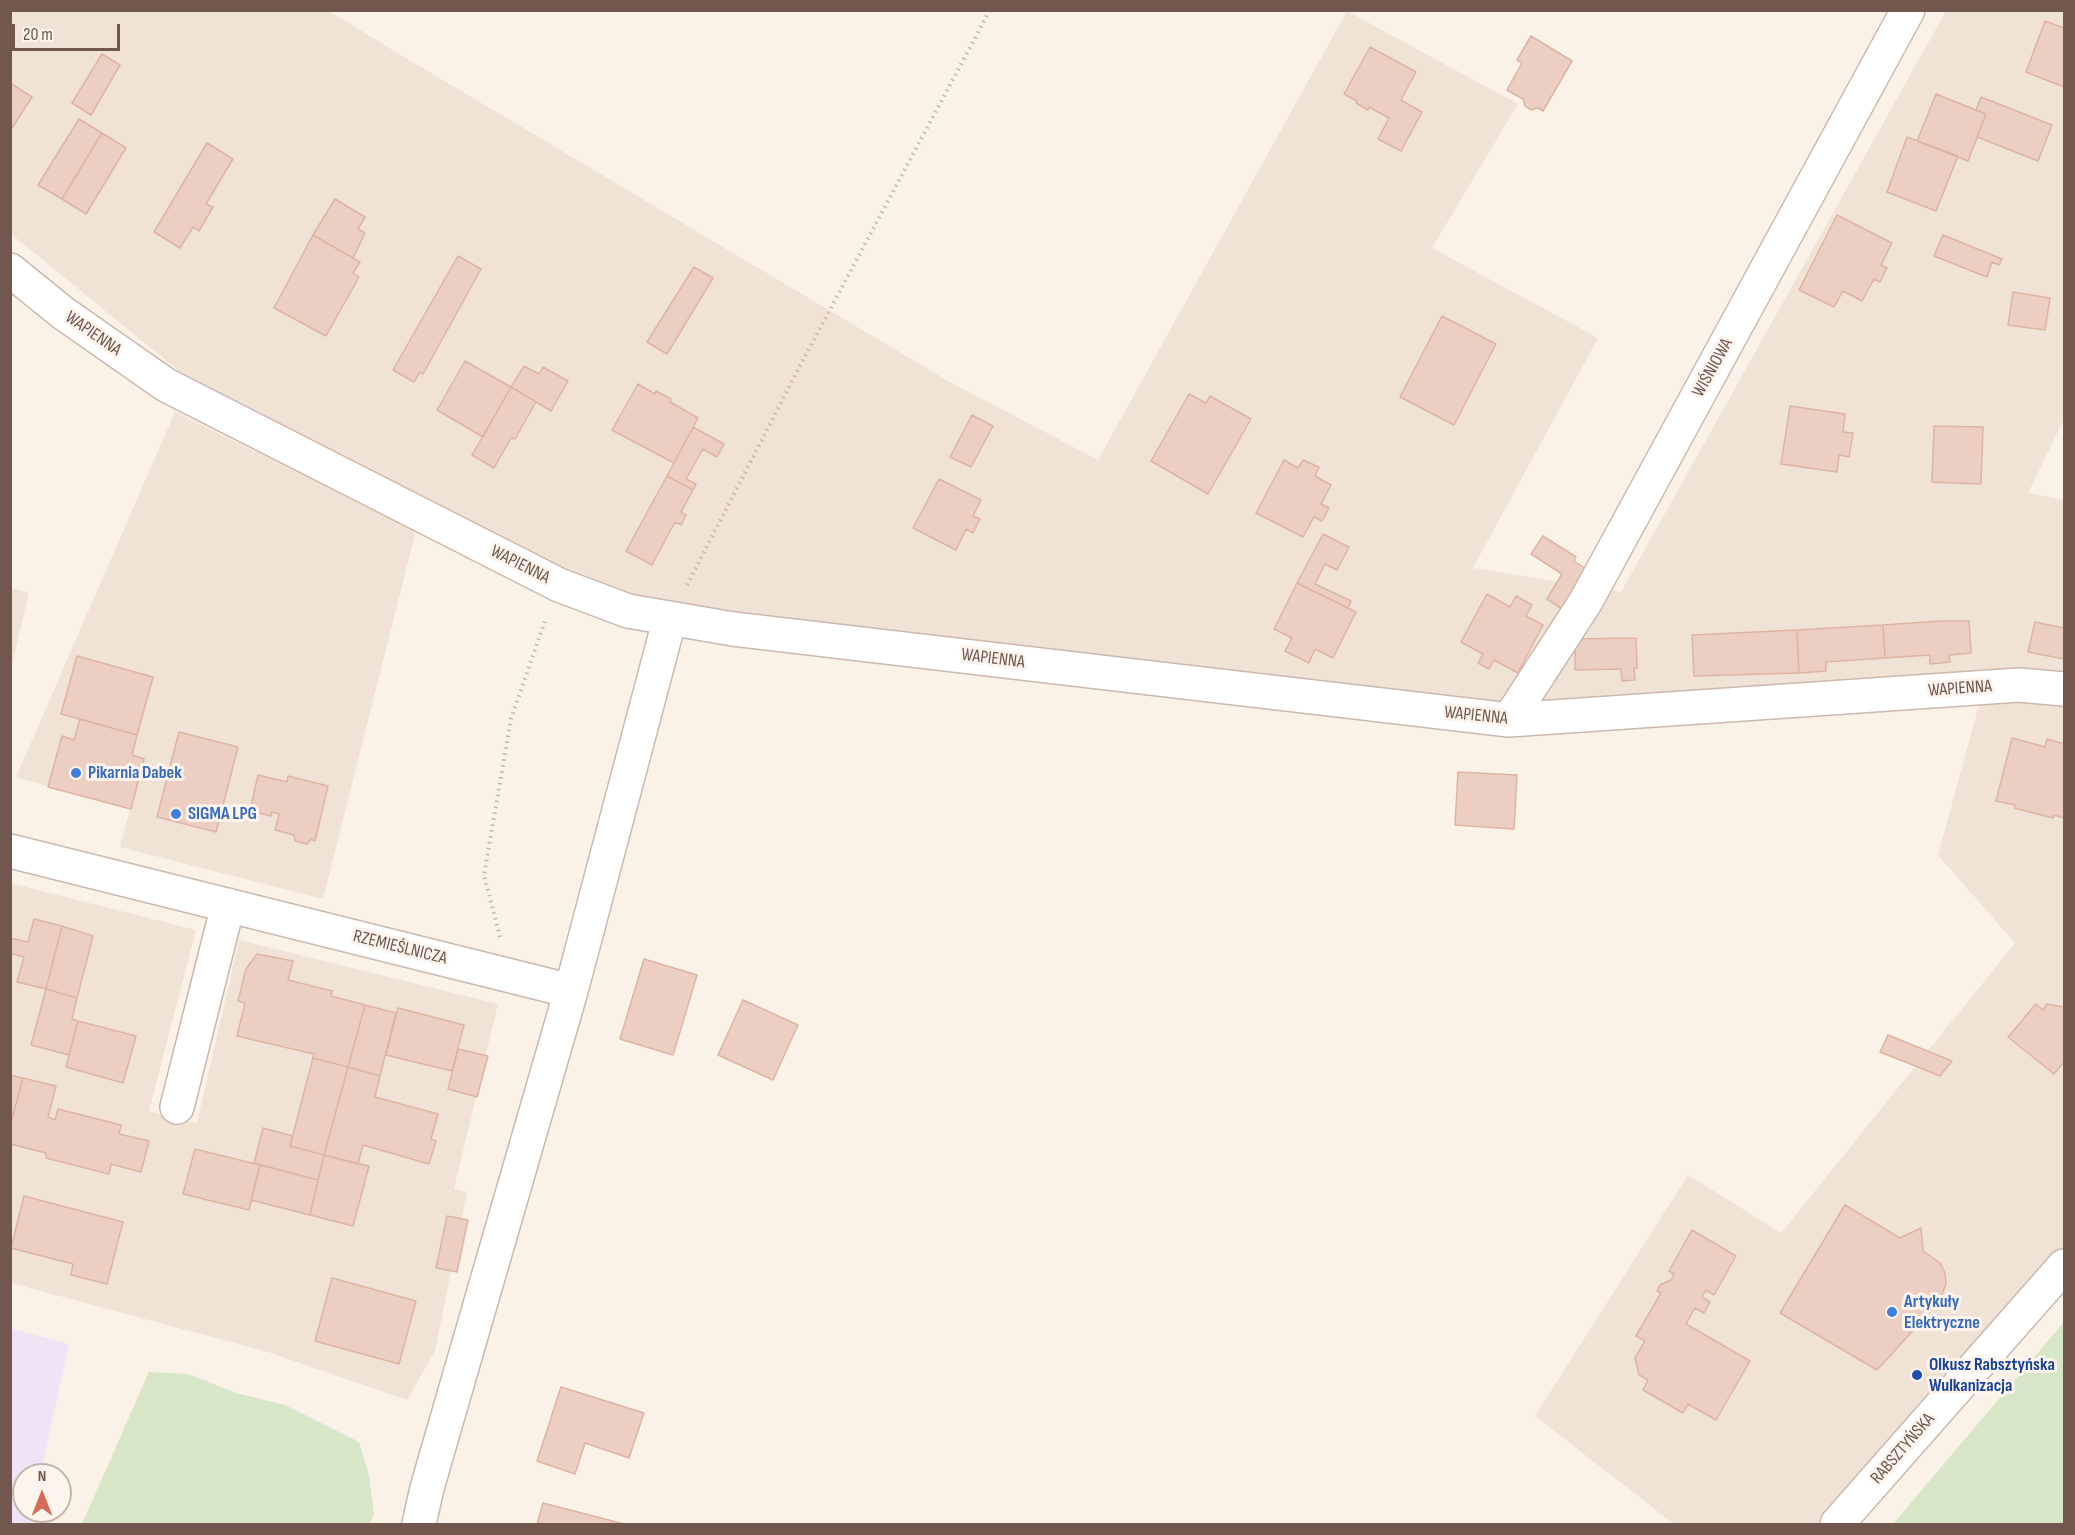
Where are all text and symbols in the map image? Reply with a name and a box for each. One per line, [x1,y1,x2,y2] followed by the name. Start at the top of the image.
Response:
[15,12,123,50] scale bar
[23,24,53,45] text: 20 m
[61,307,125,361] street label: WAPIENNA
[1688,335,1738,401] street label: WIŚNIOWA
[487,541,553,589] street label: WAPIENNA
[960,644,1026,674] street label: WAPIENNA
[1927,676,1993,702] street label: WAPIENNA
[1443,702,1509,730] street label: WAPIENNA
[88,762,182,784] place label: Pikarnia Dabek
[69,766,83,780] marker: Pikarnia Dabek
[188,803,257,825] place label: SIGMA LPG
[169,807,183,821] marker: SIGMA LPG
[351,926,449,970] street label: RZEMIEŚLNICZA
[1904,1291,1980,1334] place label: Artykuły Elektryczne
[1885,1305,1899,1319] marker: Artykuły Elektryczne
[1929,1354,2055,1396] place label: Olkusz Rabsztyńska Wulkanizacja
[1910,1368,1924,1382] marker: Olkusz Rabsztyńska Wulkanizacja
[1866,1409,1940,1489] street label: RABSZTYŃSKA
[12,1463,72,1523] north arrow
[38,1467,46,1486] text: N

